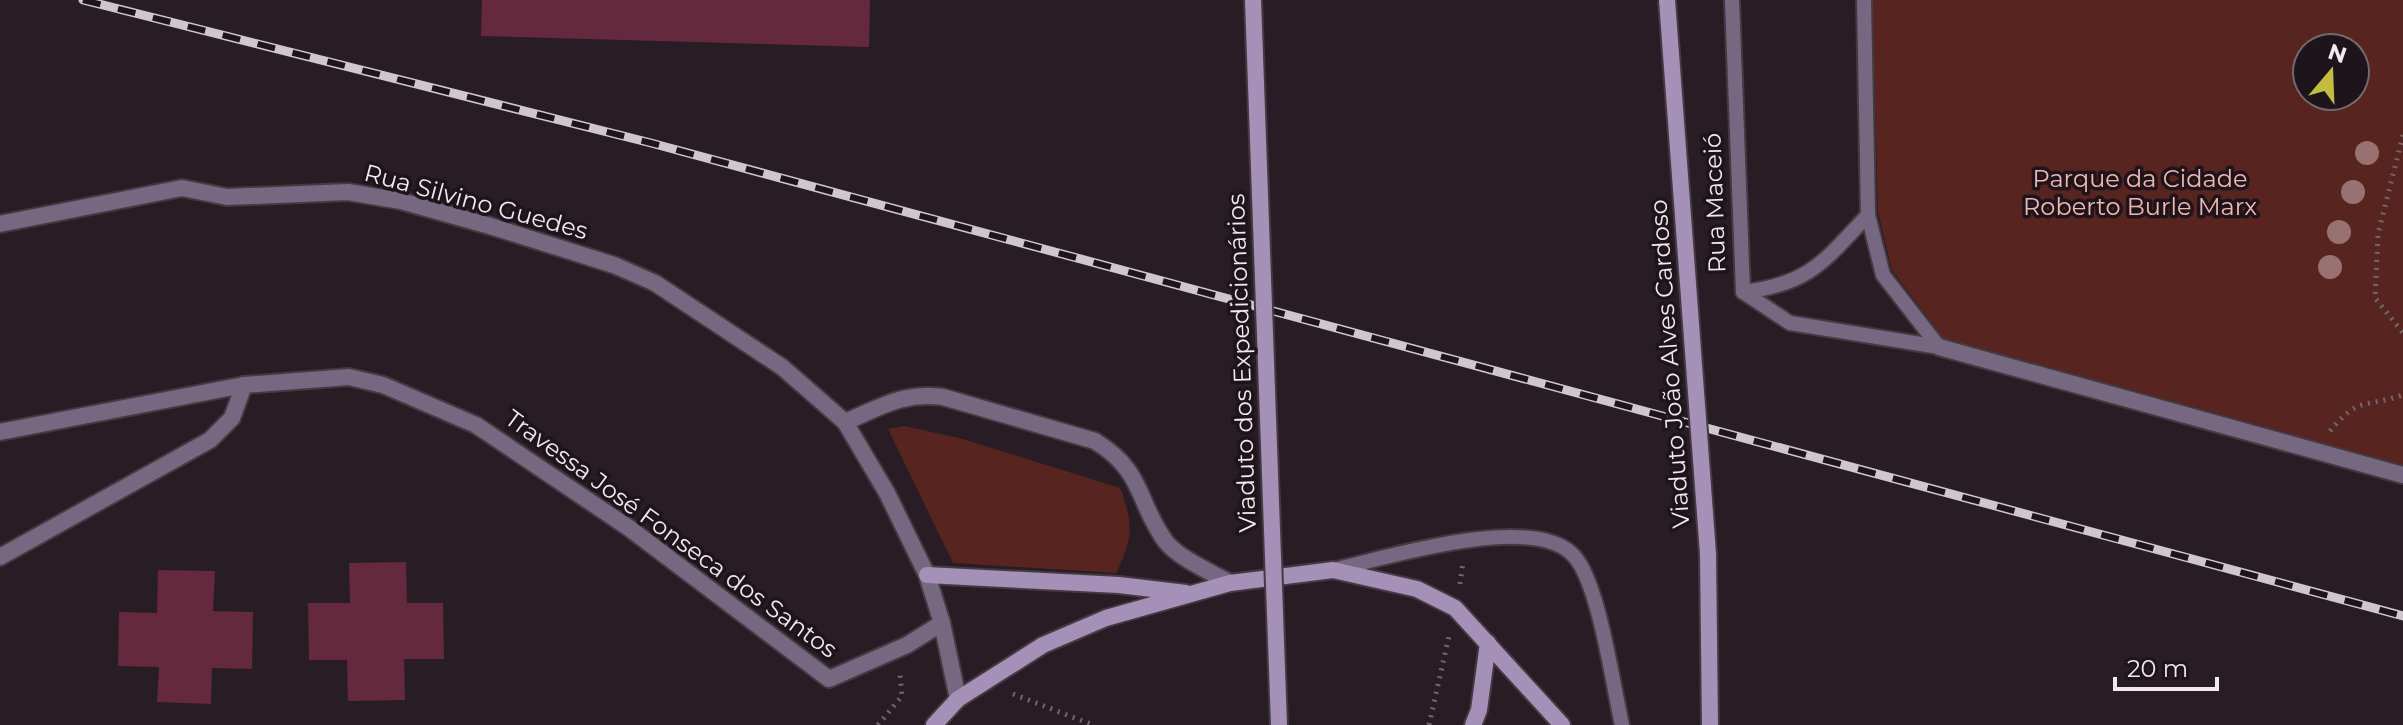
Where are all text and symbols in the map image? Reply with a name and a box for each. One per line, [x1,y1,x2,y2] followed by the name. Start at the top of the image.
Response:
[2291,32,2371,112] north arrow
[2325,38,2350,69] text: N
[1698,132,1731,274] street label: Rua Maceió
[361,158,591,245] street label: Rua Silvino Guedes
[2023,164,2257,221] park label: Parque da Cidade Roberto Burle Marx
[1221,193,1262,533] street label: Viaduto dos Expedicionários
[1644,199,1695,529] street label: Viaduto João Alves Cardoso
[500,403,843,664] street label: Travessa José Fonseca dos Santos
[2115,641,2217,691] scale bar
[2127,654,2188,683] text: 20 m

